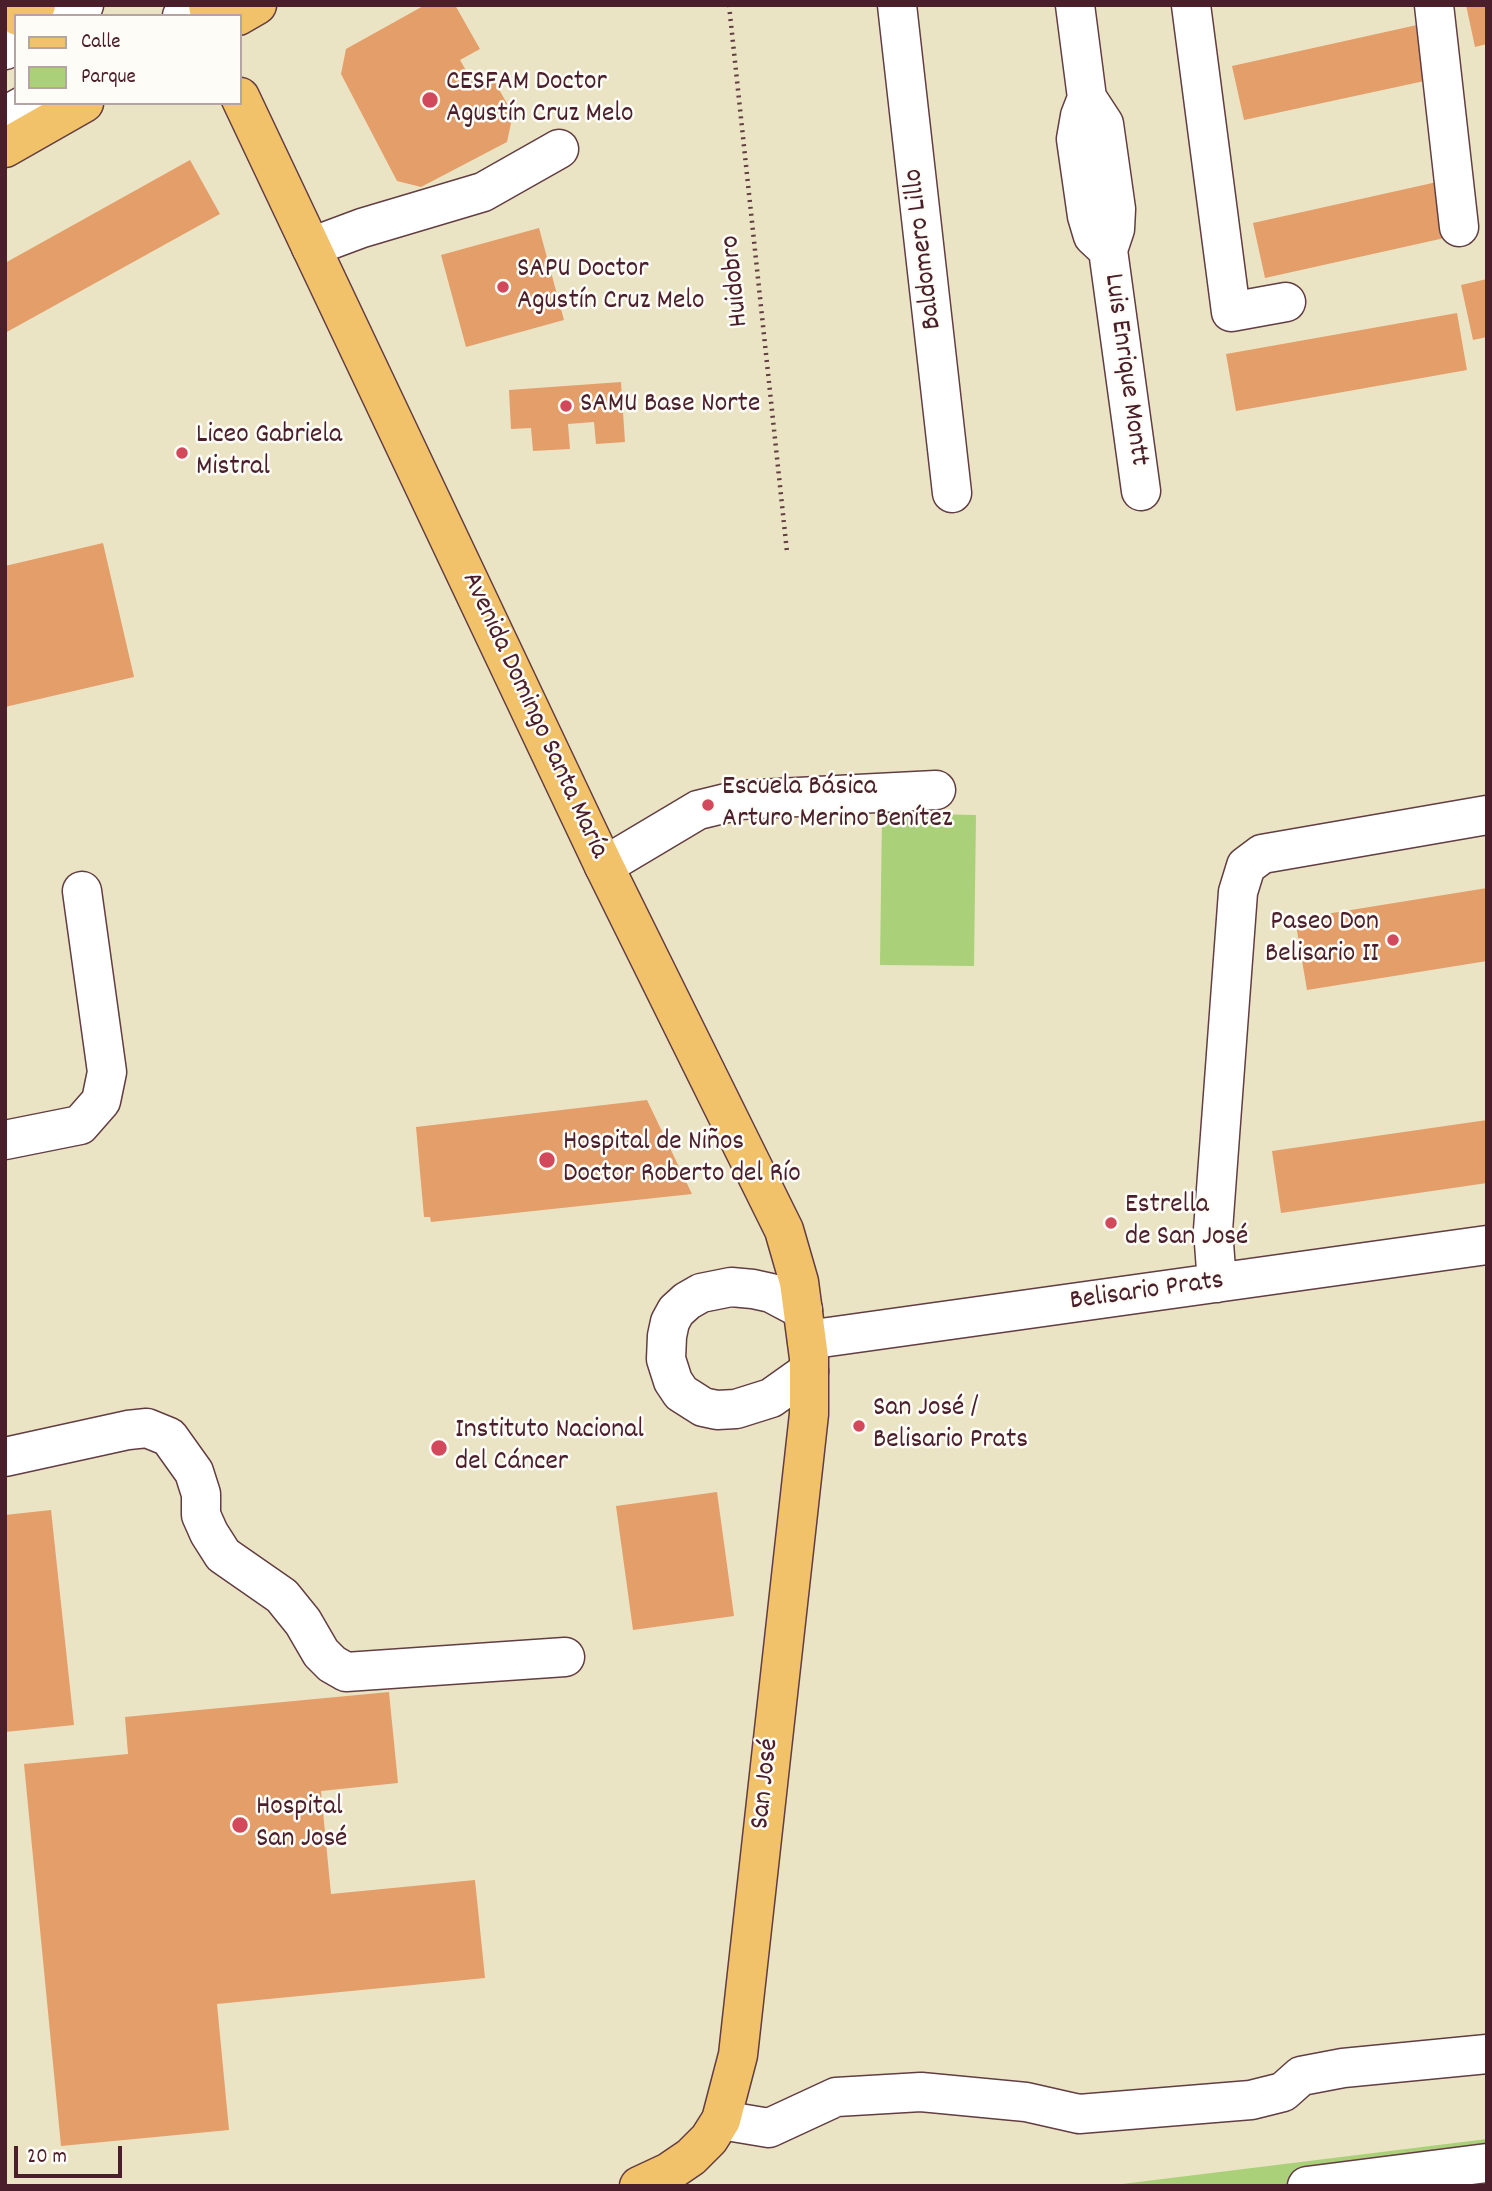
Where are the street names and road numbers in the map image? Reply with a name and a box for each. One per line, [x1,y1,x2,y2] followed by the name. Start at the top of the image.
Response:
[898,167,952,331] street label: Baldomero Lillo
[715,233,759,329] street label: Huidobro
[1094,272,1154,468] street label: Luis Enrique Montt
[452,568,614,864] street label: Avenida Domingo Santa María
[1068,1266,1226,1320] street label: Belisario Prats
[746,1737,788,1831] street label: San José

